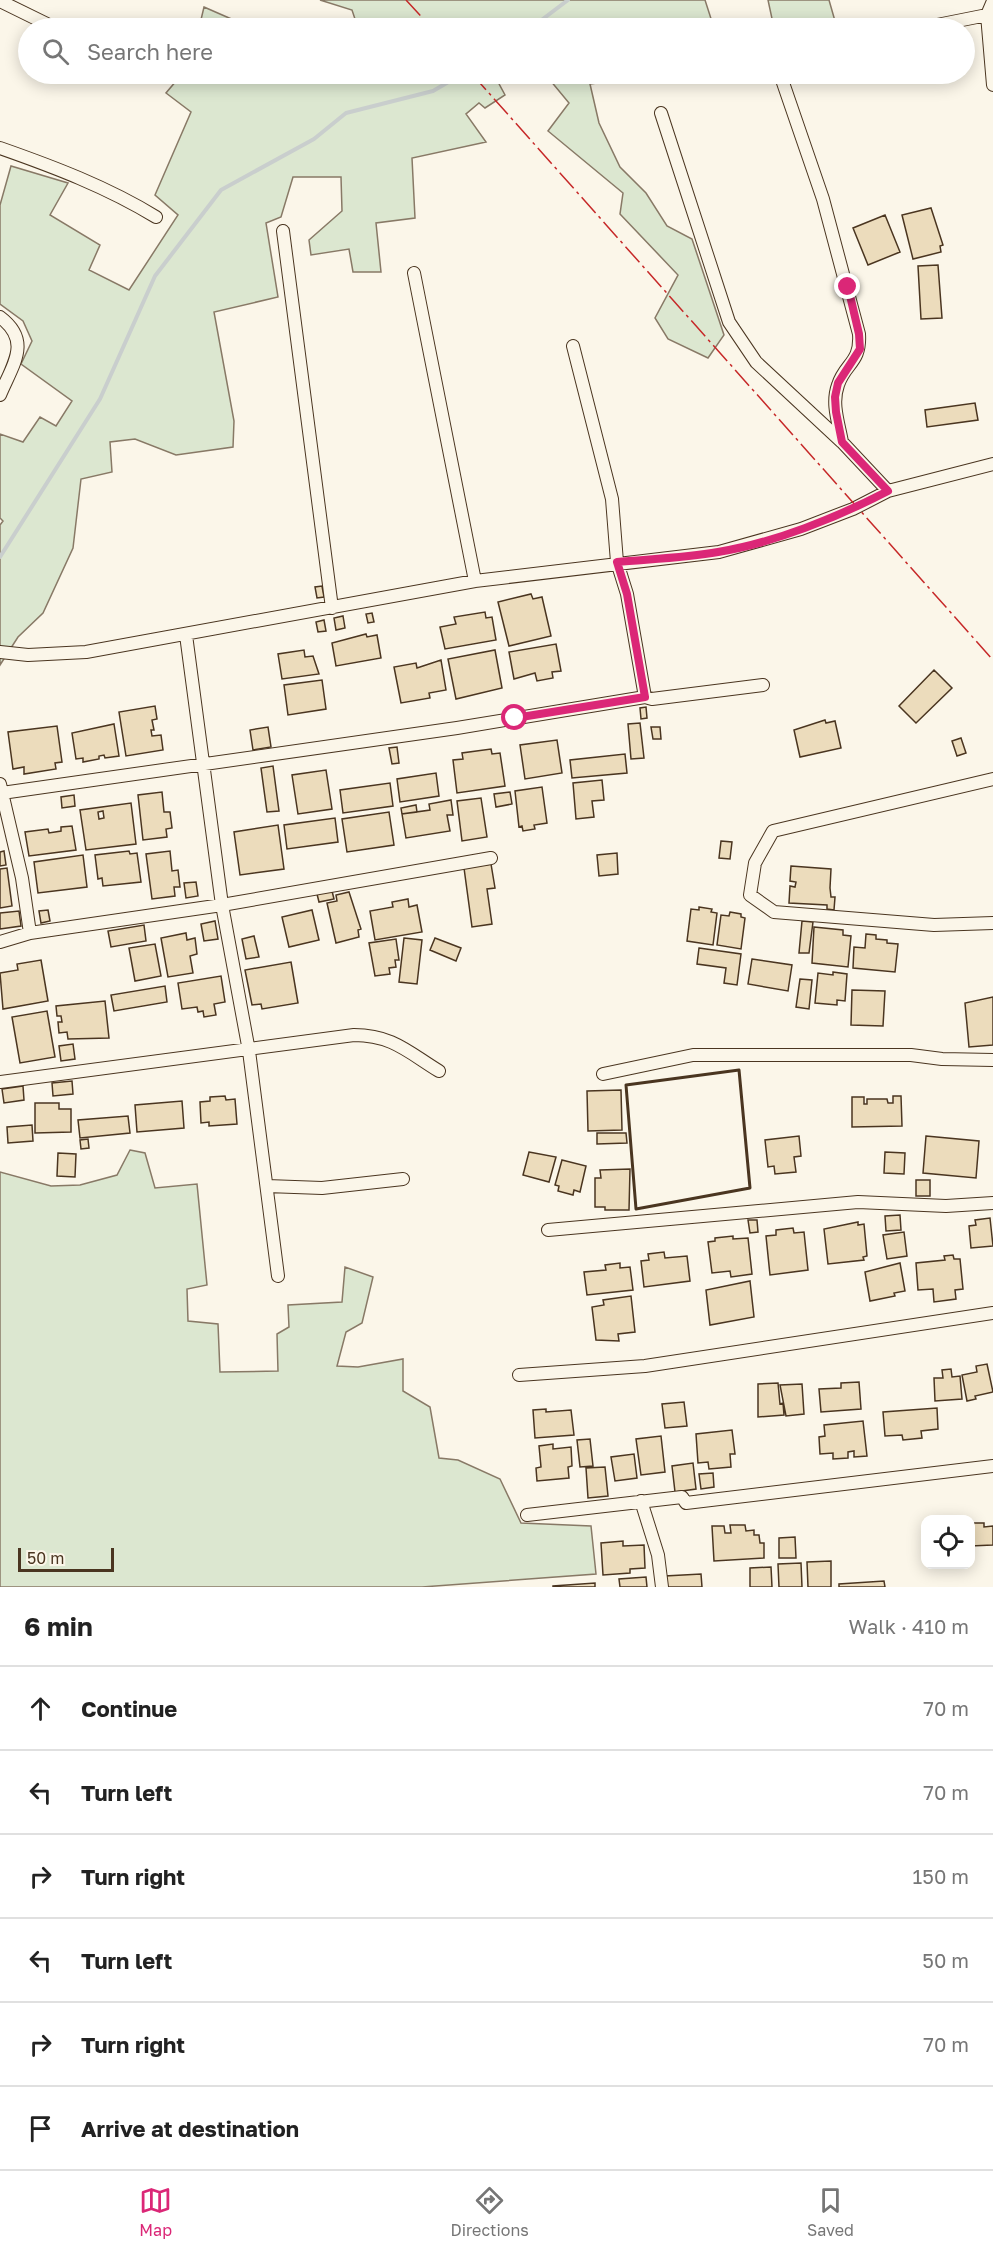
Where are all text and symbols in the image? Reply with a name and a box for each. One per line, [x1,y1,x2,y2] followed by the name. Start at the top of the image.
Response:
[18,18,975,84] search box
[39,35,72,68] icon: search
[87,38,213,65] text: Search here
[834,273,860,299] route end
[501,704,527,730] route start
[921,1515,975,1569] map controls
[921,1515,975,1569] button: locate
[18,1545,114,1572] scale bar
[27,1548,64,1568] text: 50 m
[24,1611,93,1642] text: 6 min
[849,1614,969,1638] text: Walk · 410 m
[24,1692,57,1725] icon: ahead
[81,1695,177,1722] text: Continue
[923,1696,969,1720] text: 70 m
[24,1776,57,1809] icon: left
[81,1779,172,1806] text: Turn left
[923,1780,969,1804] text: 70 m
[24,1860,57,1893] icon: right
[81,1863,185,1890] text: Turn right
[913,1864,969,1888] text: 150 m
[24,1944,57,1977] icon: left
[81,1947,172,1974] text: Turn left
[922,1948,969,1972] text: 50 m
[24,2028,57,2061] icon: right
[81,2031,185,2058] text: Turn right
[923,2032,969,2056] text: 70 m
[24,2112,57,2145] icon: arrive
[81,2115,299,2142] text: Arrive at destination
[139,2184,172,2240] tab: Map
[451,2184,529,2240] tab: Directions
[807,2184,854,2240] tab: Saved

